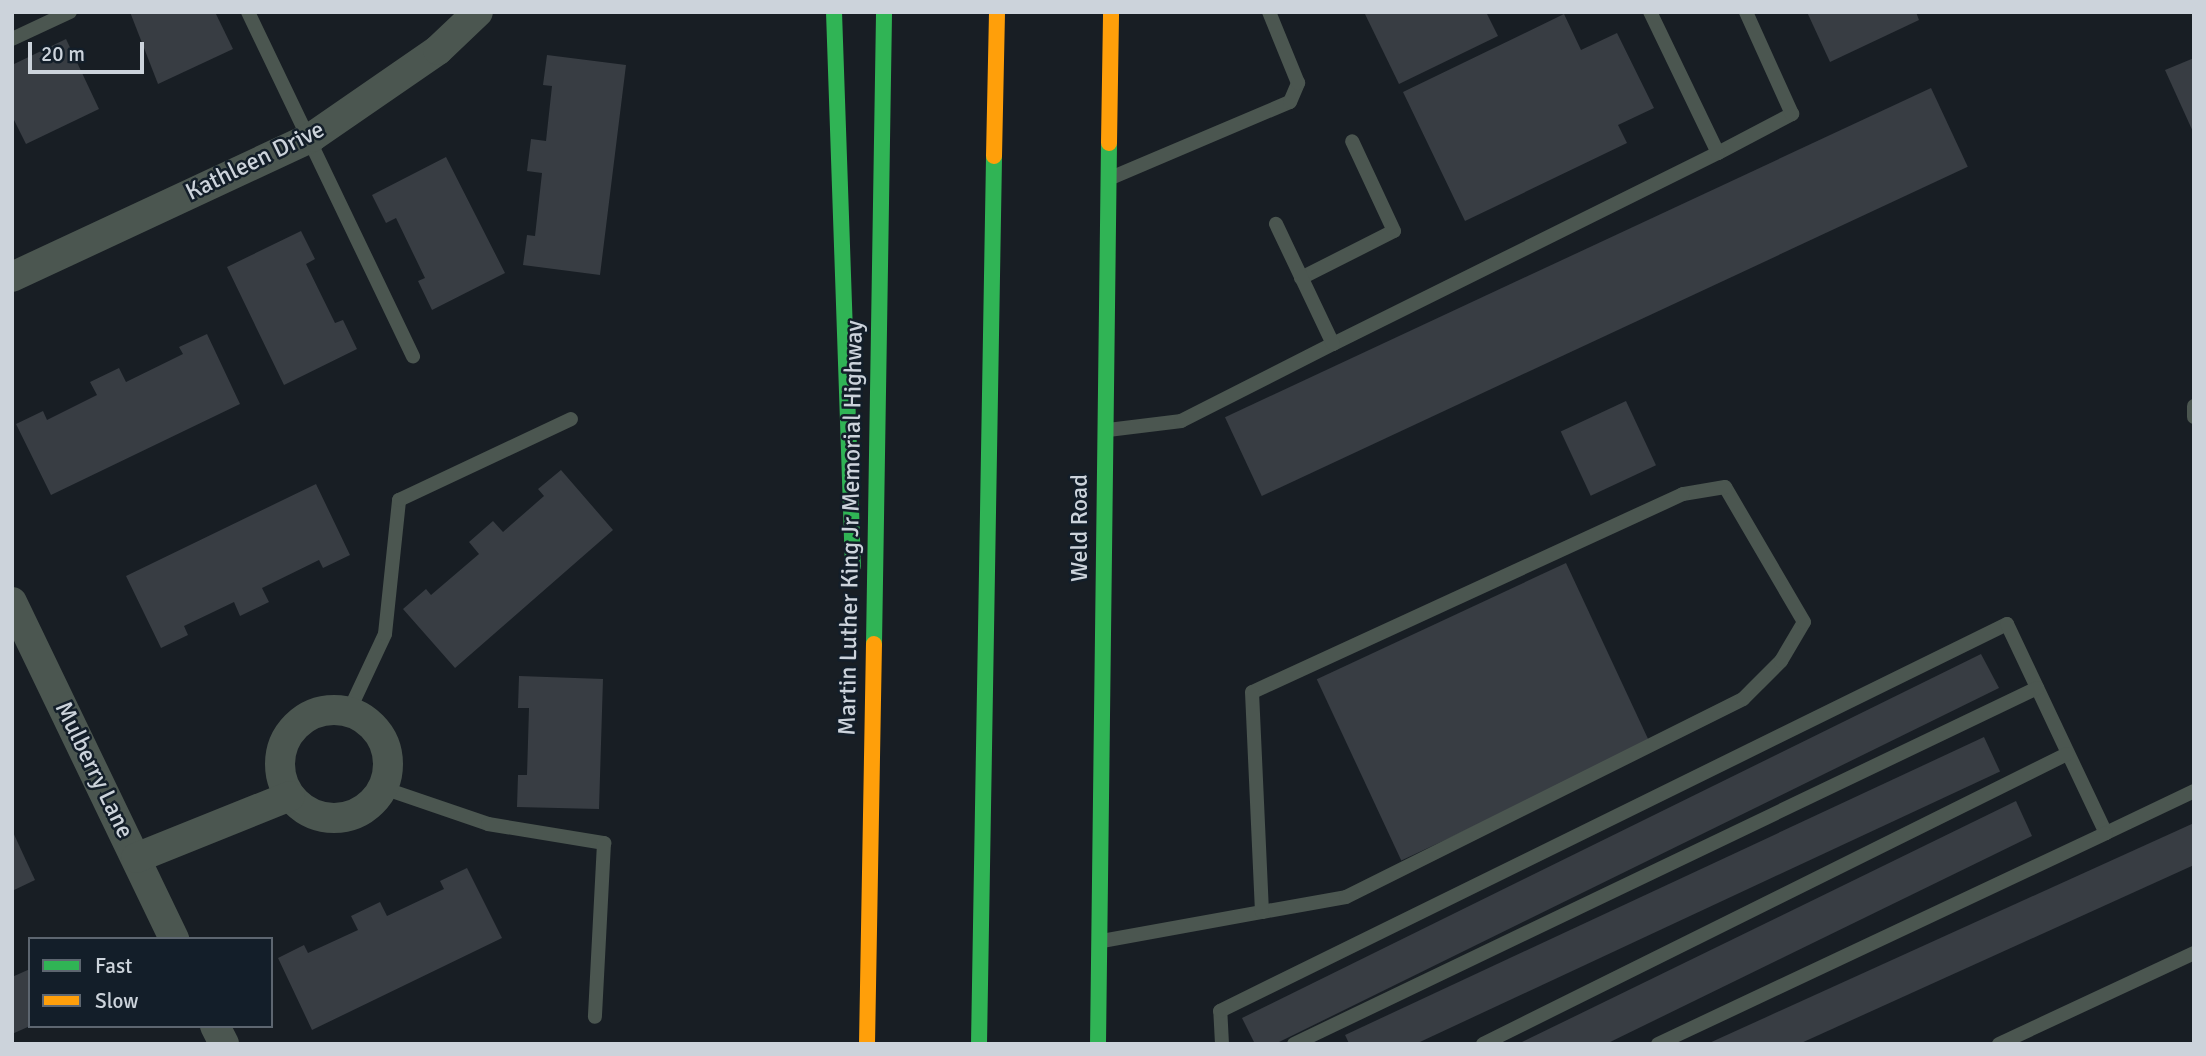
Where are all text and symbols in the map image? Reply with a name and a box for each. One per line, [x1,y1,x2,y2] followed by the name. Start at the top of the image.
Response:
[32,28,147,72] scale bar
[41,41,85,67] text: 20 m
[181,115,329,207] street label: Kathleen Drive
[833,320,869,736] street label: Martin Luther King Jr Memorial Highway
[1066,474,1094,582] street label: Weld Road
[48,697,140,843] street label: Mulberry Lane
[28,937,273,1028] legend
[95,953,132,979] text: Fast
[95,988,139,1014] text: Slow

